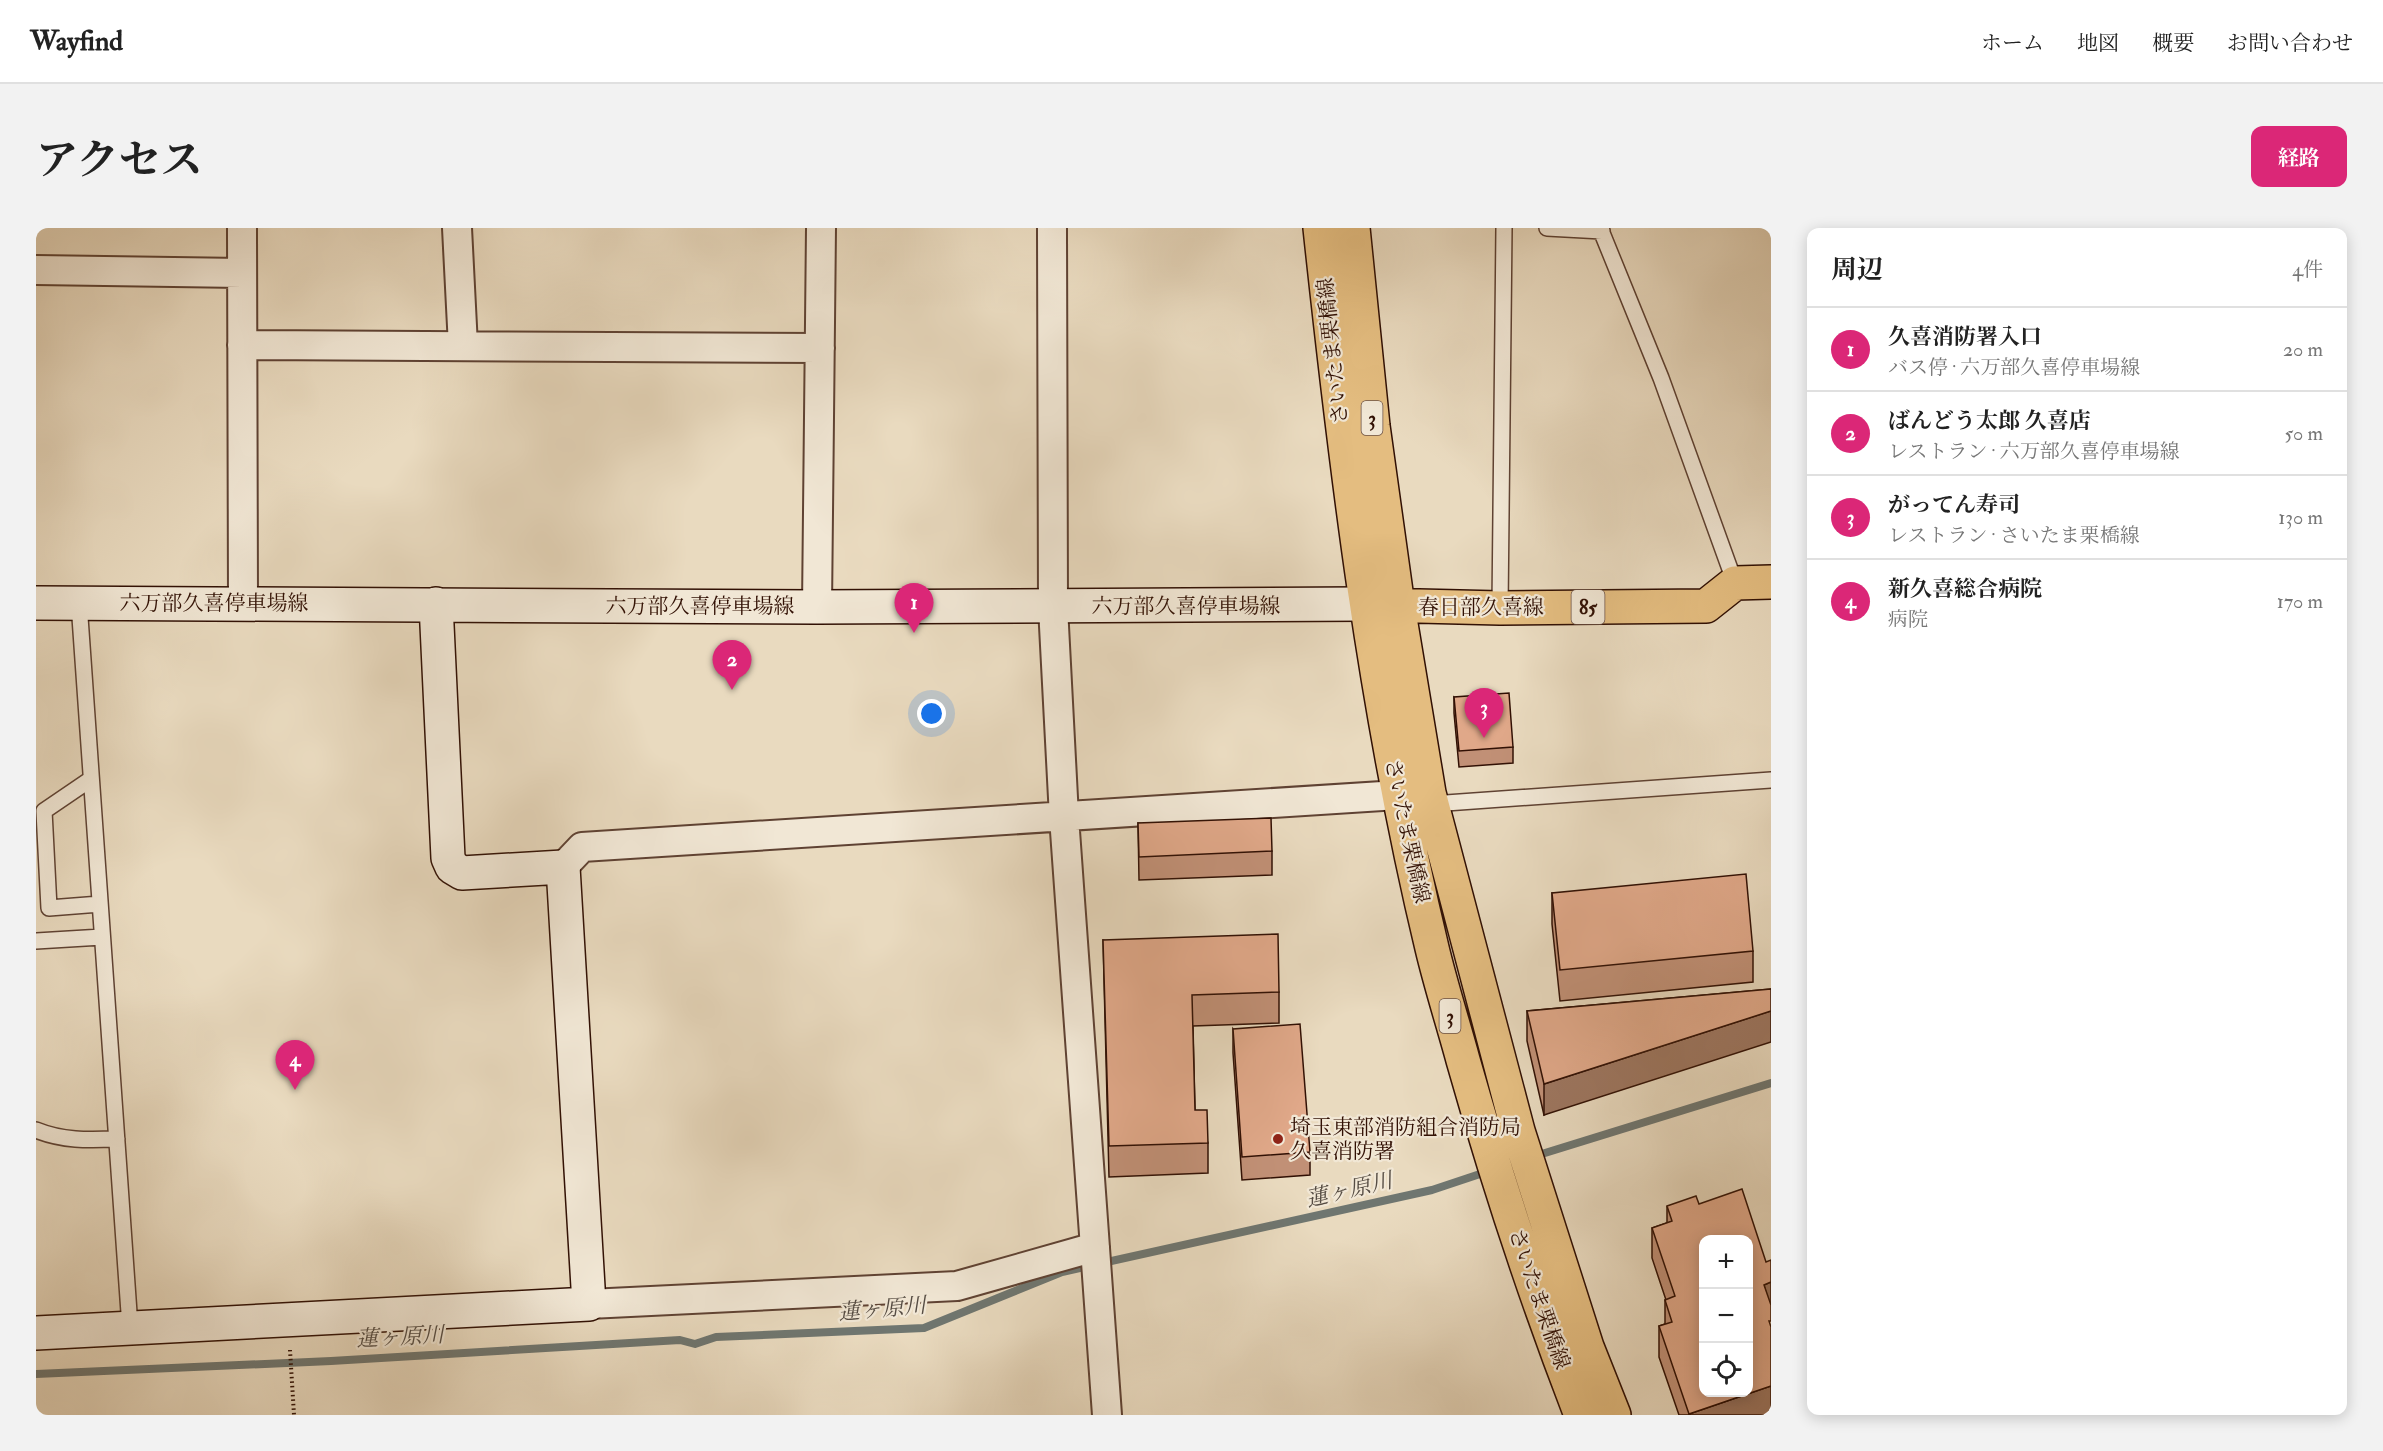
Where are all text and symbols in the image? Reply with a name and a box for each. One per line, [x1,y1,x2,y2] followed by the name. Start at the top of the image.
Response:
[30,24,123,59] text: Wayfind
[1981,30,2044,57] text: ホーム
[2077,30,2119,57] text: 地図
[2152,30,2194,57] text: 概要
[2227,30,2353,57] text: お問い合わせ
[2251,126,2347,187] button: 経路
[36,135,203,187] text: アクセス
[1831,254,1883,286] text: 周辺
[2292,257,2323,282] text: 4件
[1312,276,1354,426] street label: さいたま栗橋線
[1888,323,2042,351] text: 久喜消防署入口
[1847,337,1854,362] text: 1
[2283,337,2323,362] text: 20 m
[1888,355,2140,380] text: バス停 · 六万部久喜停車場線
[1362,401,1382,435] road number: 3
[1888,407,2091,435] text: ばんどう太郎 久喜店
[1845,421,1856,446] text: 2
[2284,421,2323,446] text: 50 m
[1888,439,2180,464] text: レストラン · 六万部久喜停車場線
[1888,491,2020,519] text: がってん寿司
[1847,505,1854,530] text: 3
[2278,505,2323,530] text: 130 m
[1888,523,2140,548] text: レストラン · さいたま栗橋線
[1888,575,2042,603] text: 新久喜総合病院
[894,584,934,633] pin: 1
[1845,589,1856,614] text: 4
[2277,589,2323,614] text: 170 m
[120,590,309,617] street label: 六万部久喜停車場線
[1572,590,1604,624] road number: 85
[606,593,795,620] street label: 六万部久喜停車場線
[1092,593,1281,620] street label: 六万部久喜停車場線
[1418,594,1544,621] street label: 春日部久喜線
[1888,607,1928,632] text: 病院
[712,640,752,690] pin: 2
[1464,688,1504,738] pin: 3
[917,699,946,728] your location
[1379,756,1435,906] street label: さいたま栗橋線
[1440,999,1460,1033] road number: 3
[276,1040,314,1090] pin: 4
[1290,1114,1521,1165] place label: 埼玉東部消防組合消防局 久喜消防署
[1271,1132,1285,1146] marker: 埼玉東部消防組合消防局 久喜消防署
[1303,1166,1397,1214] water label: 蓮ヶ原川
[1502,1225,1576,1373] street label: さいたま栗橋線
[1699,1235,1753,1397] map controls
[1699,1235,1753,1289] button: +
[1699,1289,1753,1343] button: −
[837,1291,929,1327] water label: 蓮ヶ原川
[355,1321,447,1353] water label: 蓮ヶ原川
[1699,1343,1753,1397] button: locate

